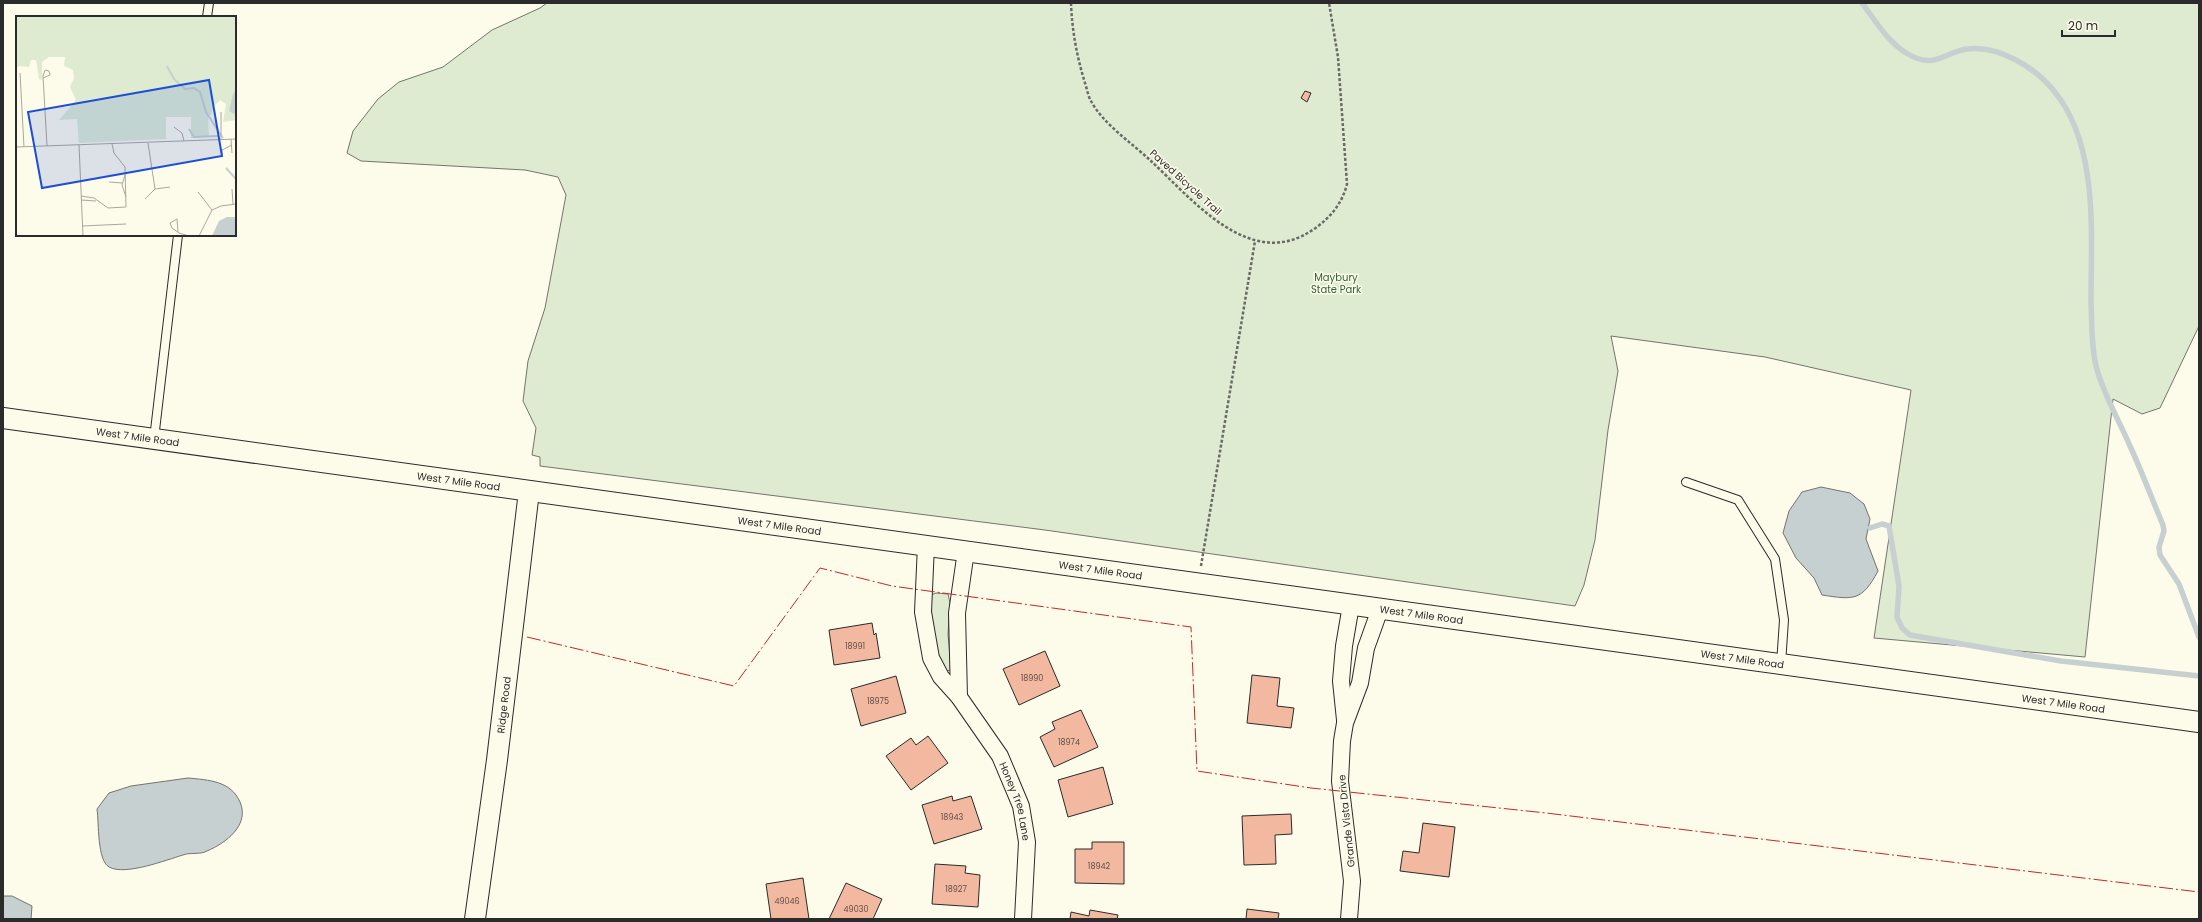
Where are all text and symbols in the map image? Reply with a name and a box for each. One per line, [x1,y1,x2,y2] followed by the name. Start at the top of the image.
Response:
[2062,12,2115,38] scale bar
[16,16,236,236] inset map
[2068,17,2098,34] text: 20 m
[1146,146,1225,219] street label: Paved Bicycle Trail
[1311,270,1362,297] park label: Maybury State Park
[95,424,180,450] street label: West 7 Mile Road
[416,468,501,495] street label: West 7 Mile Road
[737,513,822,539] street label: West 7 Mile Road
[1058,557,1143,584] street label: West 7 Mile Road
[1379,602,1464,628] street label: West 7 Mile Road
[845,641,865,652] house number: 18991
[1700,646,1785,672] street label: West 7 Mile Road
[1021,673,1043,684] house number: 18990
[493,676,515,734] street label: Ridge Road
[2021,691,2106,717] street label: West 7 Mile Road
[867,696,889,707] house number: 18975
[1058,737,1080,748] house number: 18974
[995,760,1034,842] street label: Honey Tree Lane
[1334,774,1359,868] street label: Grande Vista Drive
[941,812,963,823] house number: 18943
[1088,861,1111,872] house number: 18942
[945,884,967,895] house number: 18927
[774,896,800,907] house number: 49046
[844,904,868,915] house number: 49030

